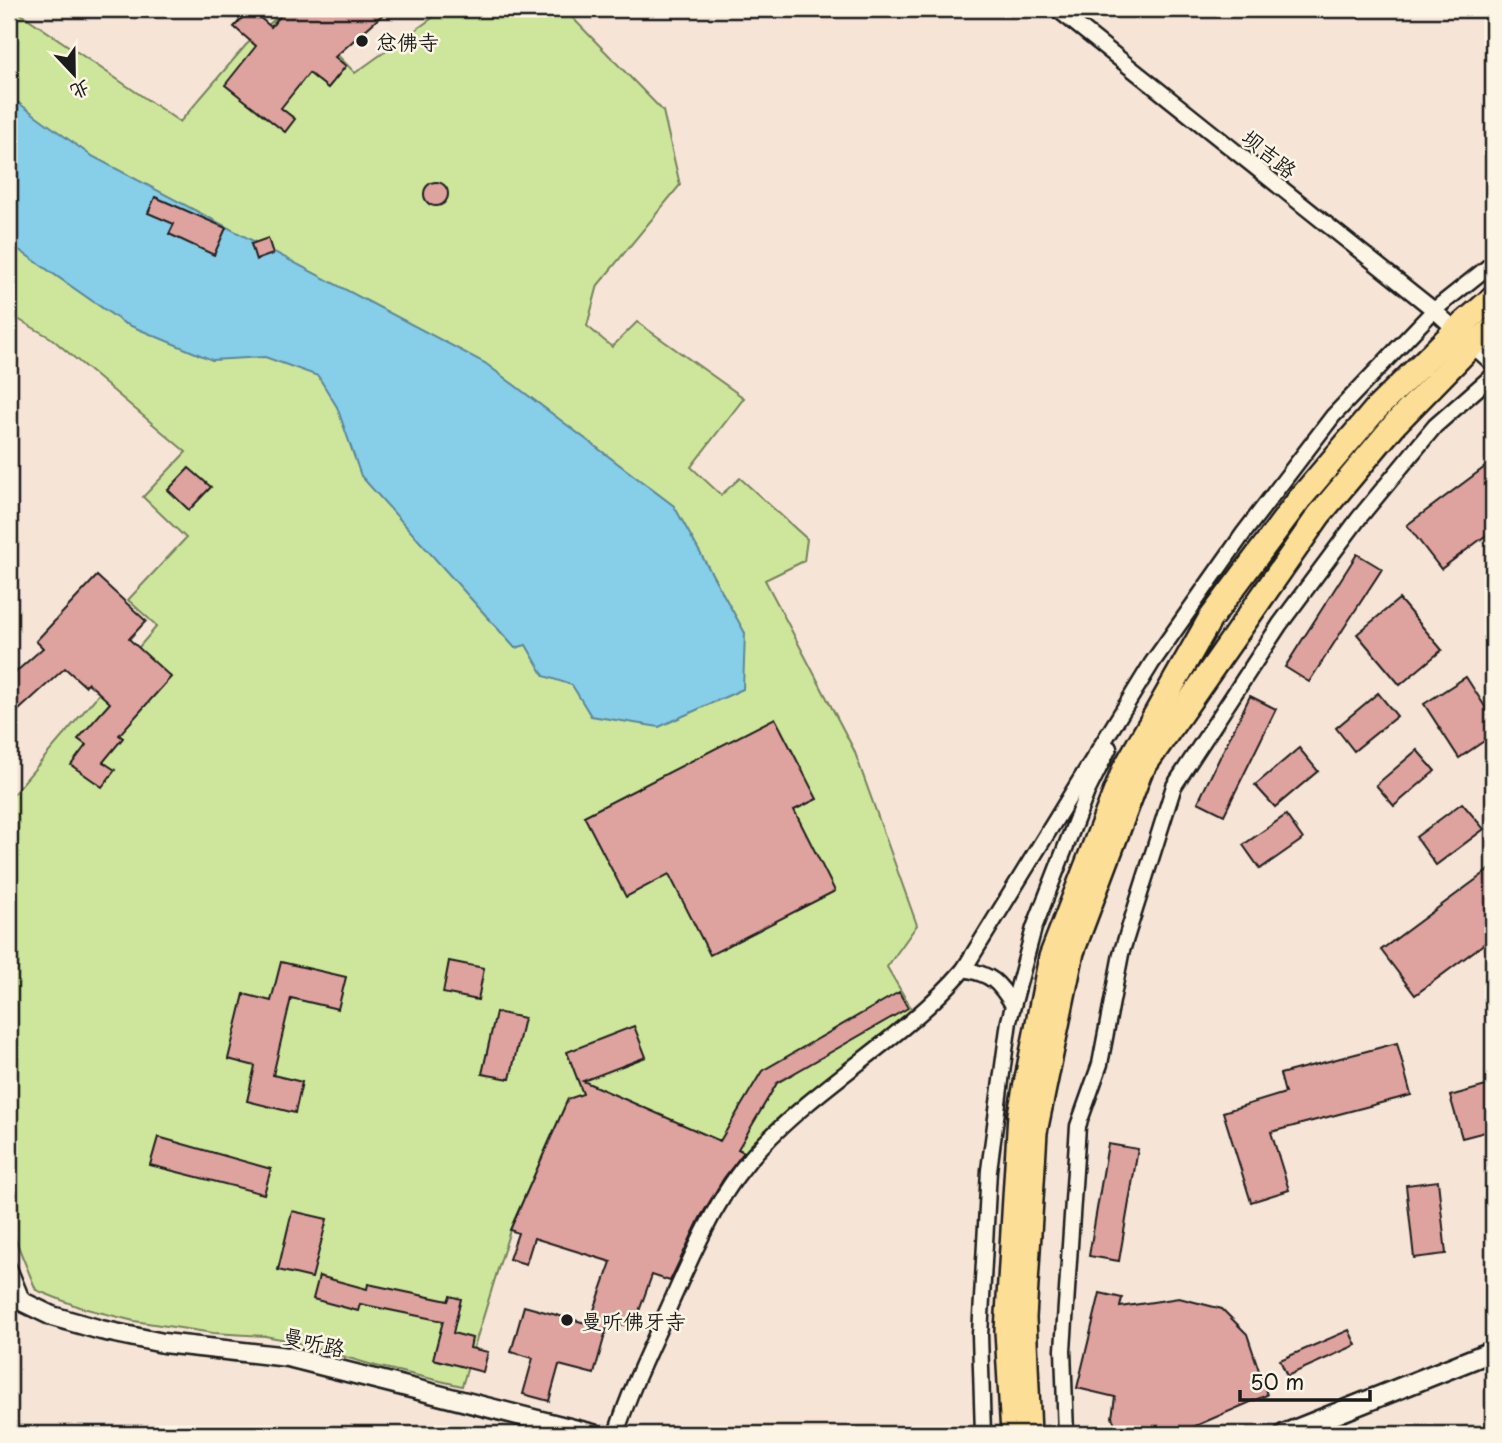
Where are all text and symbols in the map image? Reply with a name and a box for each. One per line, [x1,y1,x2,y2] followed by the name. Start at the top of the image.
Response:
[376,25,439,57] place label: 总佛寺
[354,33,370,49] marker: 总佛寺
[38,38,108,108] north arrow
[67,74,95,107] text: 北
[1235,121,1305,185] street label: 坝吉路
[581,1304,686,1336] place label: 曼听佛牙寺
[559,1312,575,1328] marker: 曼听佛牙寺
[280,1318,348,1364] street label: 曼听路
[1240,1359,1369,1403] scale bar
[1250,1365,1304,1397] text: 50 m

